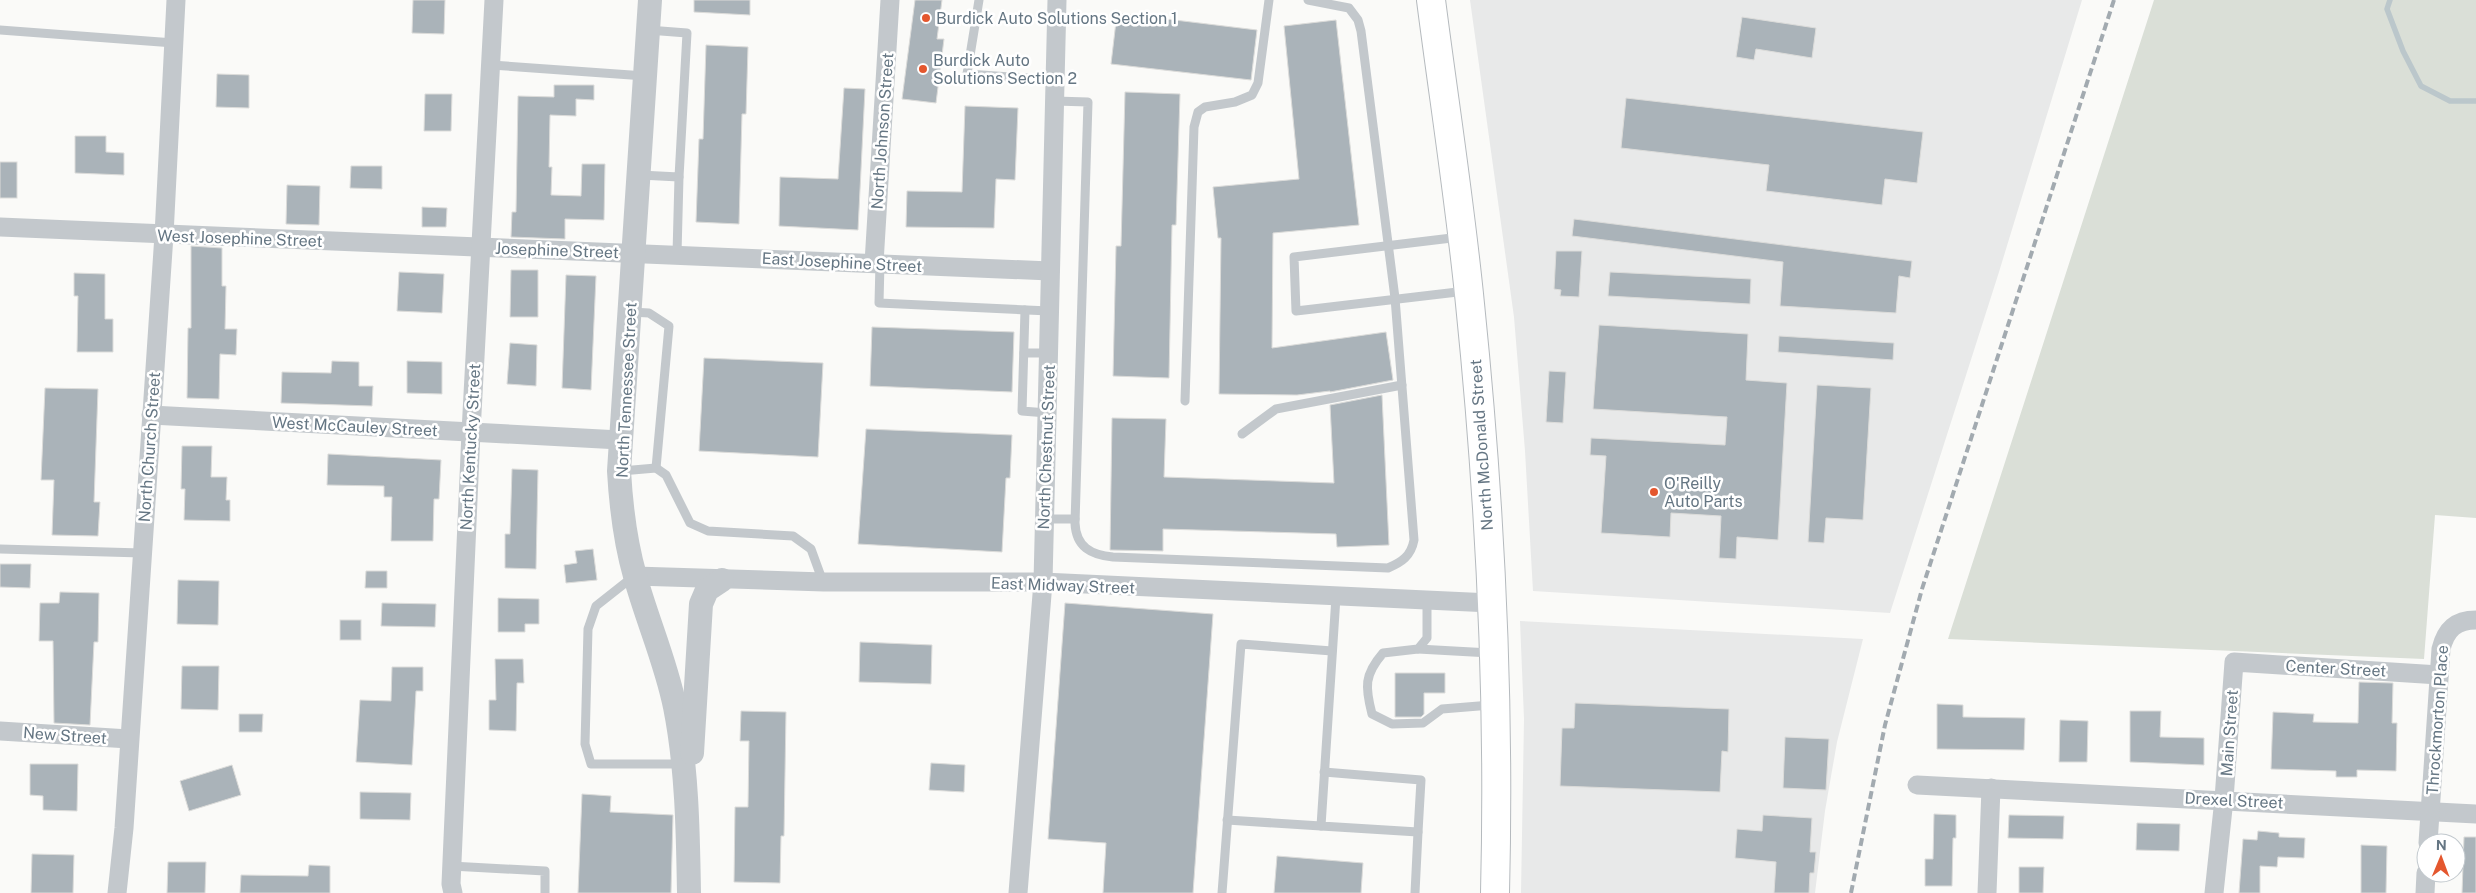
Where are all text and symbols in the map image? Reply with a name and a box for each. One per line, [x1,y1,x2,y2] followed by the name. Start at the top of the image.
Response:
[936,9,1178,28] place label: Burdick Auto Solutions Section 1
[920,12,932,24] marker: Burdick Auto Solutions Section 1
[933,51,1077,88] place label: Burdick Auto Solutions Section 2
[868,52,897,210] street label: North Johnson Street
[917,63,929,75] marker: Burdick Auto Solutions Section 2
[157,226,323,251] street label: West Josephine Street
[495,239,619,262] street label: Josephine Street
[761,249,923,276] street label: East Josephine Street
[612,302,641,478] street label: North Tennessee Street
[1466,359,1497,531] street label: North McDonald Street
[457,363,484,531] street label: North Kentucky Street
[1034,364,1059,530] street label: North Chestnut Street
[135,371,164,523] street label: North Church Street
[272,413,438,440] street label: West McCauley Street
[1664,474,1743,511] place label: O'Reilly Auto Parts
[1648,486,1660,498] marker: O'Reilly Auto Parts
[991,573,1135,598] street label: East Midway Street
[2423,645,2452,796] street label: Throckmorton Place
[2285,656,2387,681] street label: Center Street
[2217,689,2242,777] street label: Main Street
[22,723,108,748] street label: New Street
[2184,788,2284,813] street label: Drexel Street
[2416,833,2466,883] north arrow
[2436,837,2447,853] text: N

